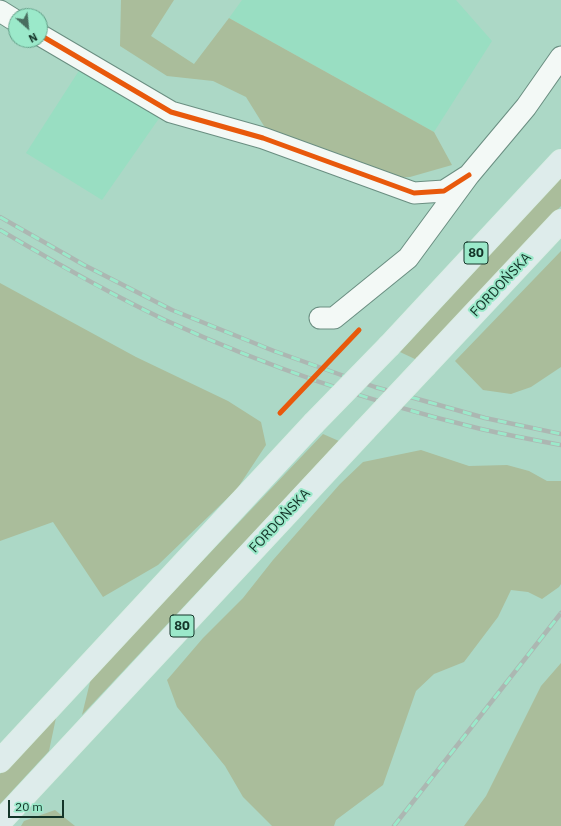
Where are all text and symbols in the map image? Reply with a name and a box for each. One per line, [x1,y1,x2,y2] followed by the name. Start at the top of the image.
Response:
[8,8,48,48] north arrow
[26,30,40,46] text: N
[464,242,488,264] road number: 80
[467,249,535,321] street label: FORDOŃSKA
[246,485,314,557] street label: FORDOŃSKA
[170,615,194,637] road number: 80
[10,792,66,818] scale bar
[15,799,43,814] text: 20 m

